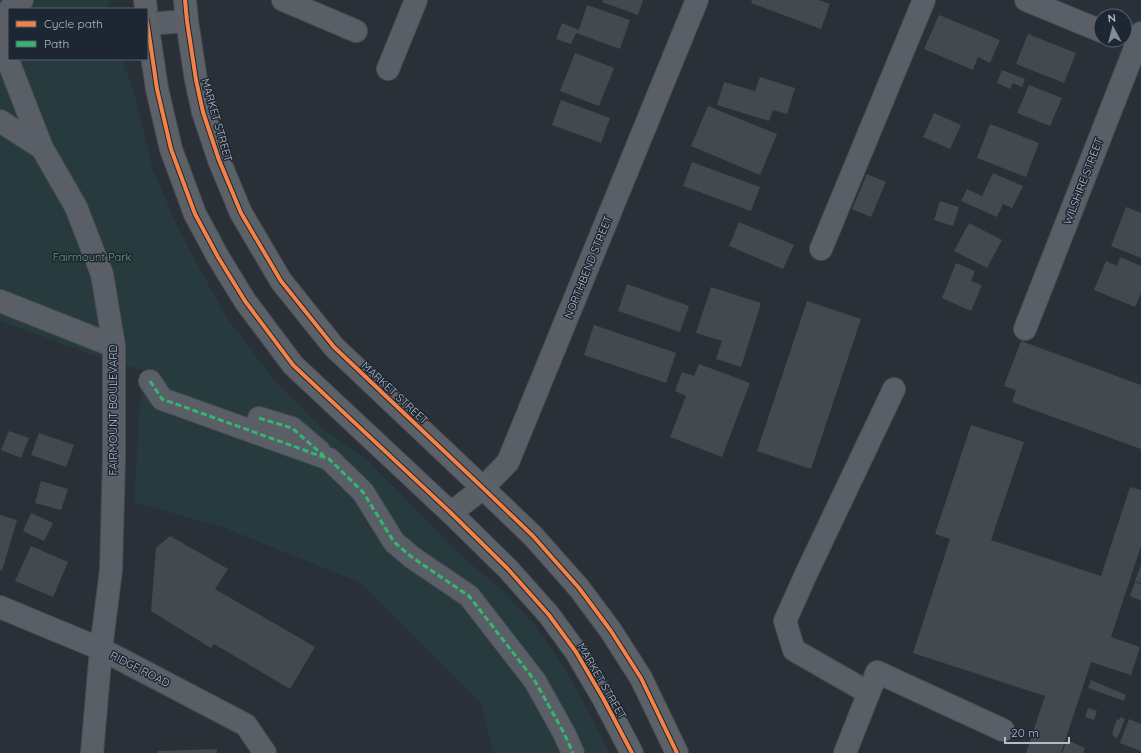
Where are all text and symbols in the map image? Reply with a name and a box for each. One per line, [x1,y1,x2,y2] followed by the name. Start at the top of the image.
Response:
[8,8,148,60] legend
[1093,8,1133,48] north arrow
[1107,11,1117,26] text: N
[44,16,103,31] text: Cycle path
[44,36,69,51] text: Path
[198,77,236,164] street label: MARKET STREET
[1060,135,1106,226] street label: WILSHIRE STREET
[561,213,615,321] street label: NORTHBEND STREET
[53,250,131,264] park label: Fairmount Park
[106,344,120,476] street label: FAIRMOUNT BOULEVARD
[359,358,432,428] street label: MARKET STREET
[574,640,630,722] street label: MARKET STREET
[108,648,172,690] street label: RIDGE ROAD
[1005,719,1069,745] scale bar
[1011,725,1039,740] text: 20 m

